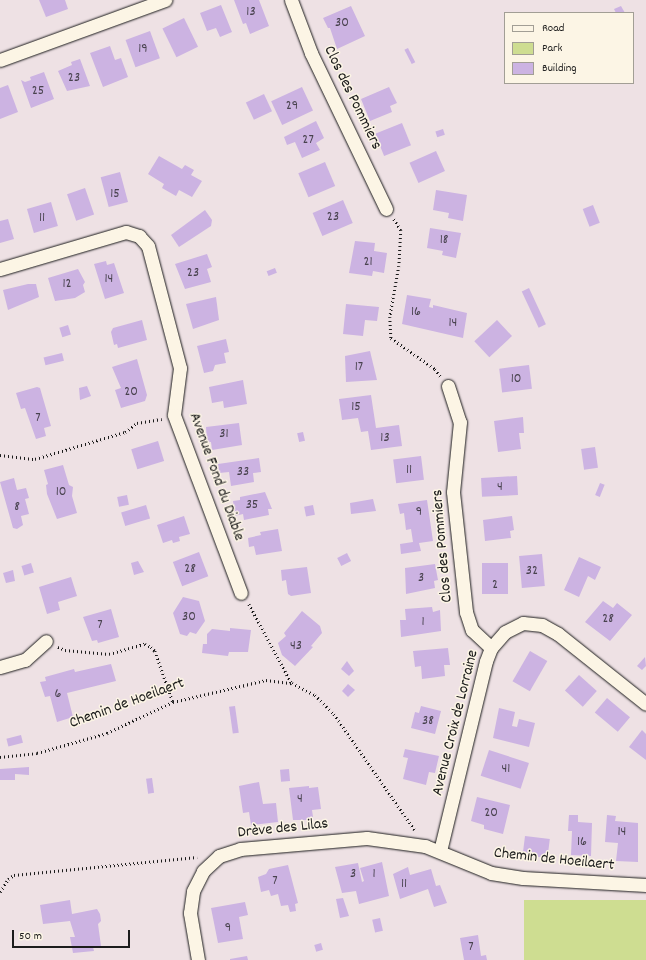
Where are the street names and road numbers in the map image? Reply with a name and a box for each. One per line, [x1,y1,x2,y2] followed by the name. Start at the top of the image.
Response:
[319,43,385,153] street label: Clos des Pommiers
[184,410,248,544] street label: Avenue Fond du Diable
[429,489,457,603] street label: Clos des Pommiers
[429,648,483,798] street label: Avenue Croix de Lorraine
[67,674,187,734] street label: Chemin de Hoeilaert
[237,815,329,843] street label: Drève des Lilas
[493,844,615,876] street label: Chemin de Hoeilaert

